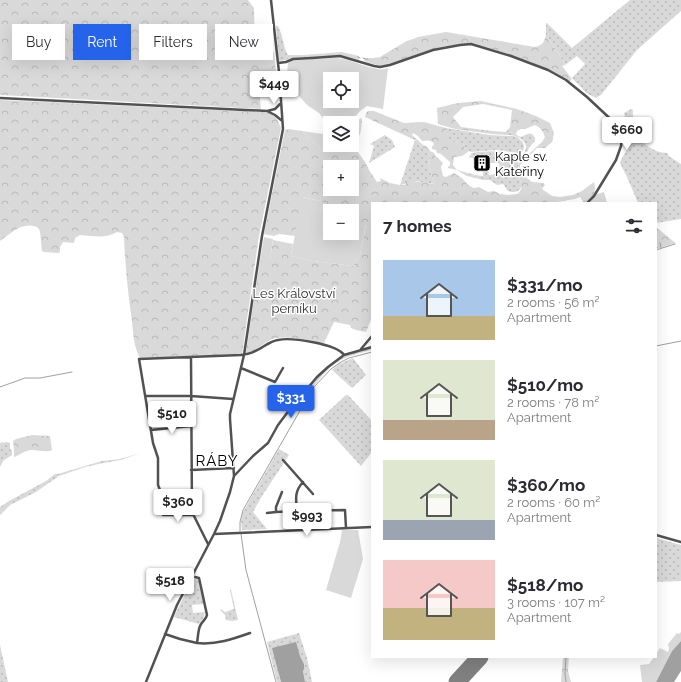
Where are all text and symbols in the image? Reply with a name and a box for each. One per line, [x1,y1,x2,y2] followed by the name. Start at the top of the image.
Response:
[12,24,65,60] chip: Buy
[73,24,131,60] chip: Rent
[139,24,207,60] chip: Filters
[215,24,273,60] chip: New
[250,71,298,105] pin: $449
[323,72,359,240] map controls
[323,72,359,108] button: locate
[259,76,289,91] text: $449
[323,116,359,152] button: layers
[603,117,651,151] pin: $660
[611,122,643,137] text: $660
[495,149,548,179] place label: Kaple sv. Kateřiny
[472,153,492,173] building icon: Kaple sv. Kateřiny
[323,160,359,196] button: +
[323,204,359,240] button: −
[623,215,645,237] icon: filters
[383,216,452,236] text: 7 homes
[507,275,583,295] text: $331/mo
[415,276,463,324] icon: home
[253,286,336,316] park label: Les Království perníku
[507,295,599,310] text: 2 rooms · 56 m²
[507,310,571,325] text: Apartment
[507,375,583,395] text: $510/mo
[415,376,463,424] icon: home
[267,385,315,419] pin: $331
[276,390,306,405] text: $331
[507,395,599,410] text: 2 rooms · 78 m²
[148,401,196,435] pin: $510
[157,406,187,421] text: $510
[507,410,571,425] text: Apartment
[195,452,239,470] district label: RÁBY
[507,475,585,495] text: $360/mo
[415,476,463,524] icon: home
[154,489,202,523] pin: $360
[162,494,194,509] text: $360
[507,495,600,510] text: 2 rooms · 60 m²
[283,503,331,537] pin: $993
[292,508,322,523] text: $993
[507,510,571,525] text: Apartment
[146,568,194,602] pin: $518
[155,573,185,588] text: $518
[507,575,583,595] text: $518/mo
[415,576,463,624] icon: home
[507,595,605,610] text: 3 rooms · 107 m²
[507,610,571,625] text: Apartment

